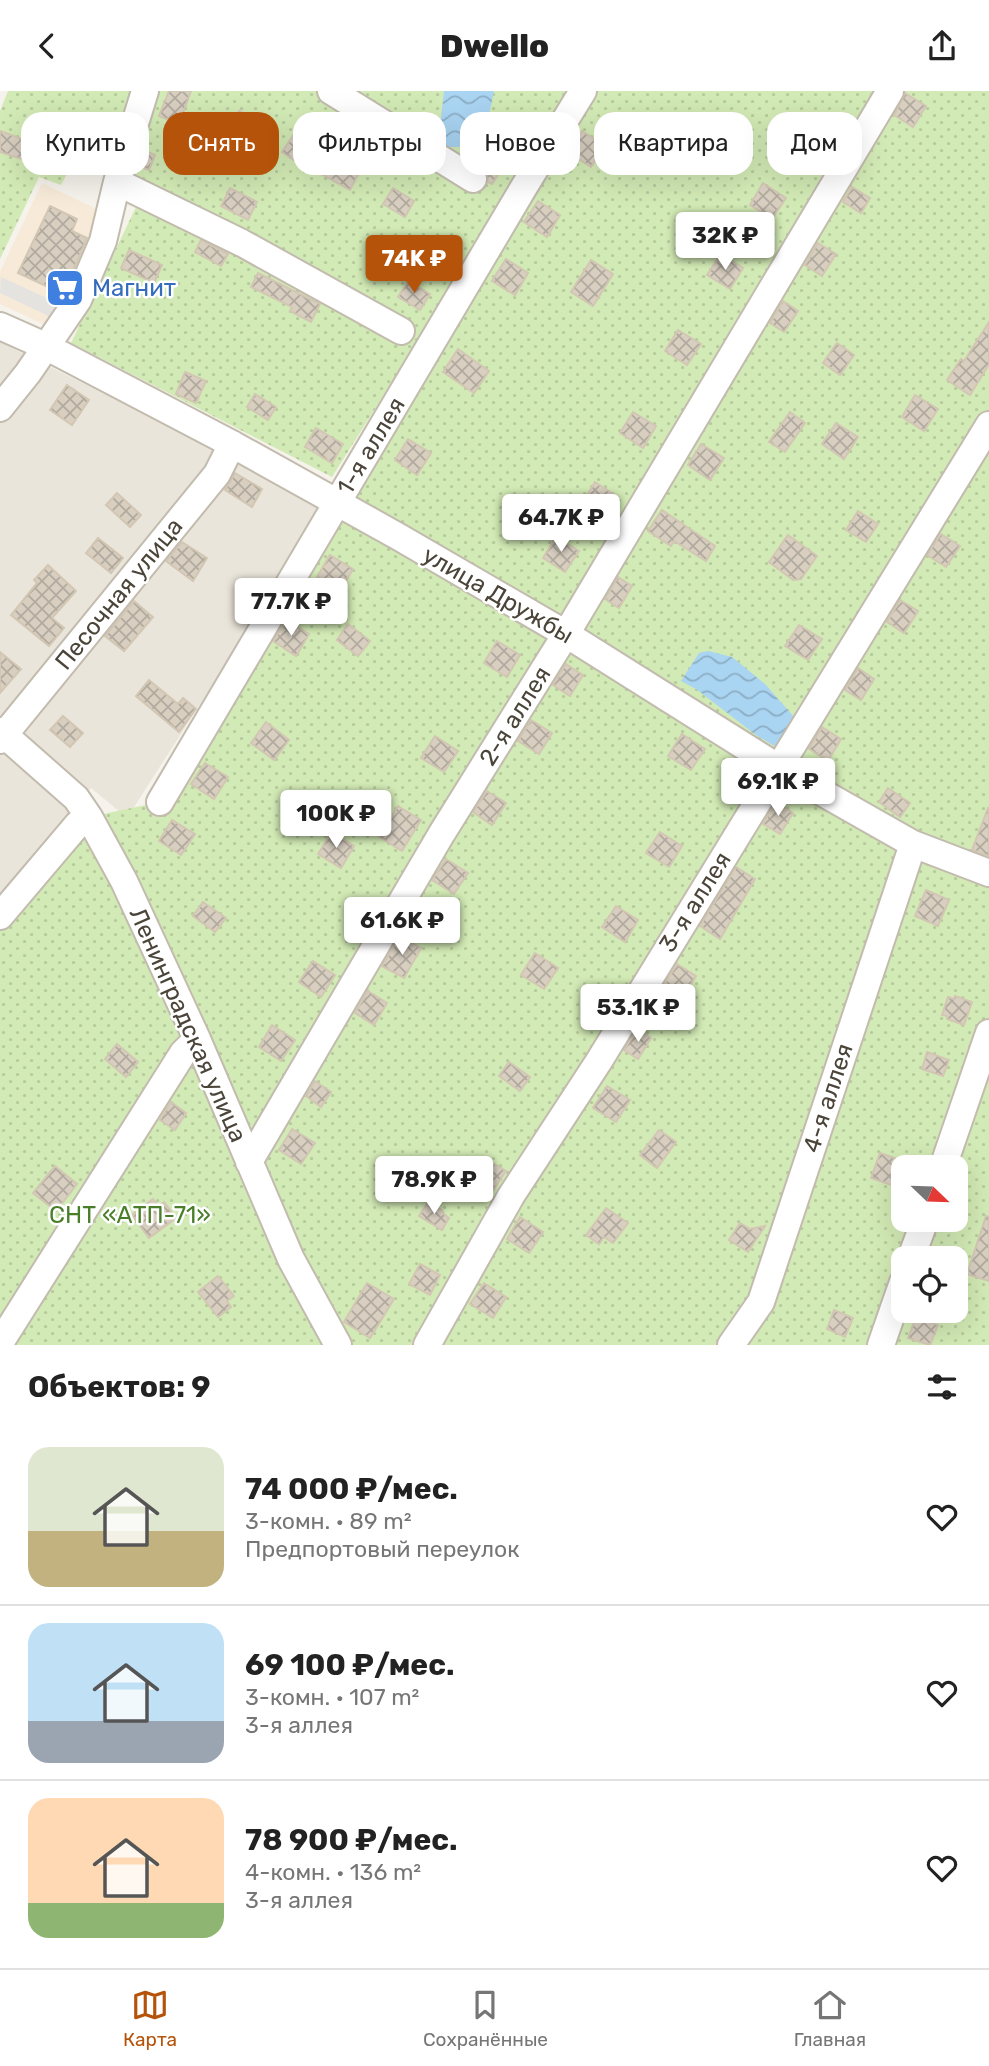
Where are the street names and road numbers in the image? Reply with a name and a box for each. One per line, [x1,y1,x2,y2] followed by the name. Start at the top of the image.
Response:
[331,392,411,500] street label: 1-я аллея
[49,513,189,675] street label: Песочная улица
[418,541,578,649] street label: улица Дружбы
[474,661,556,771] street label: 2-я аллея
[653,847,737,957] street label: 3-я аллея
[124,903,252,1147] street label: Ленинградская улица
[797,1040,859,1156] street label: 4-я аллея

